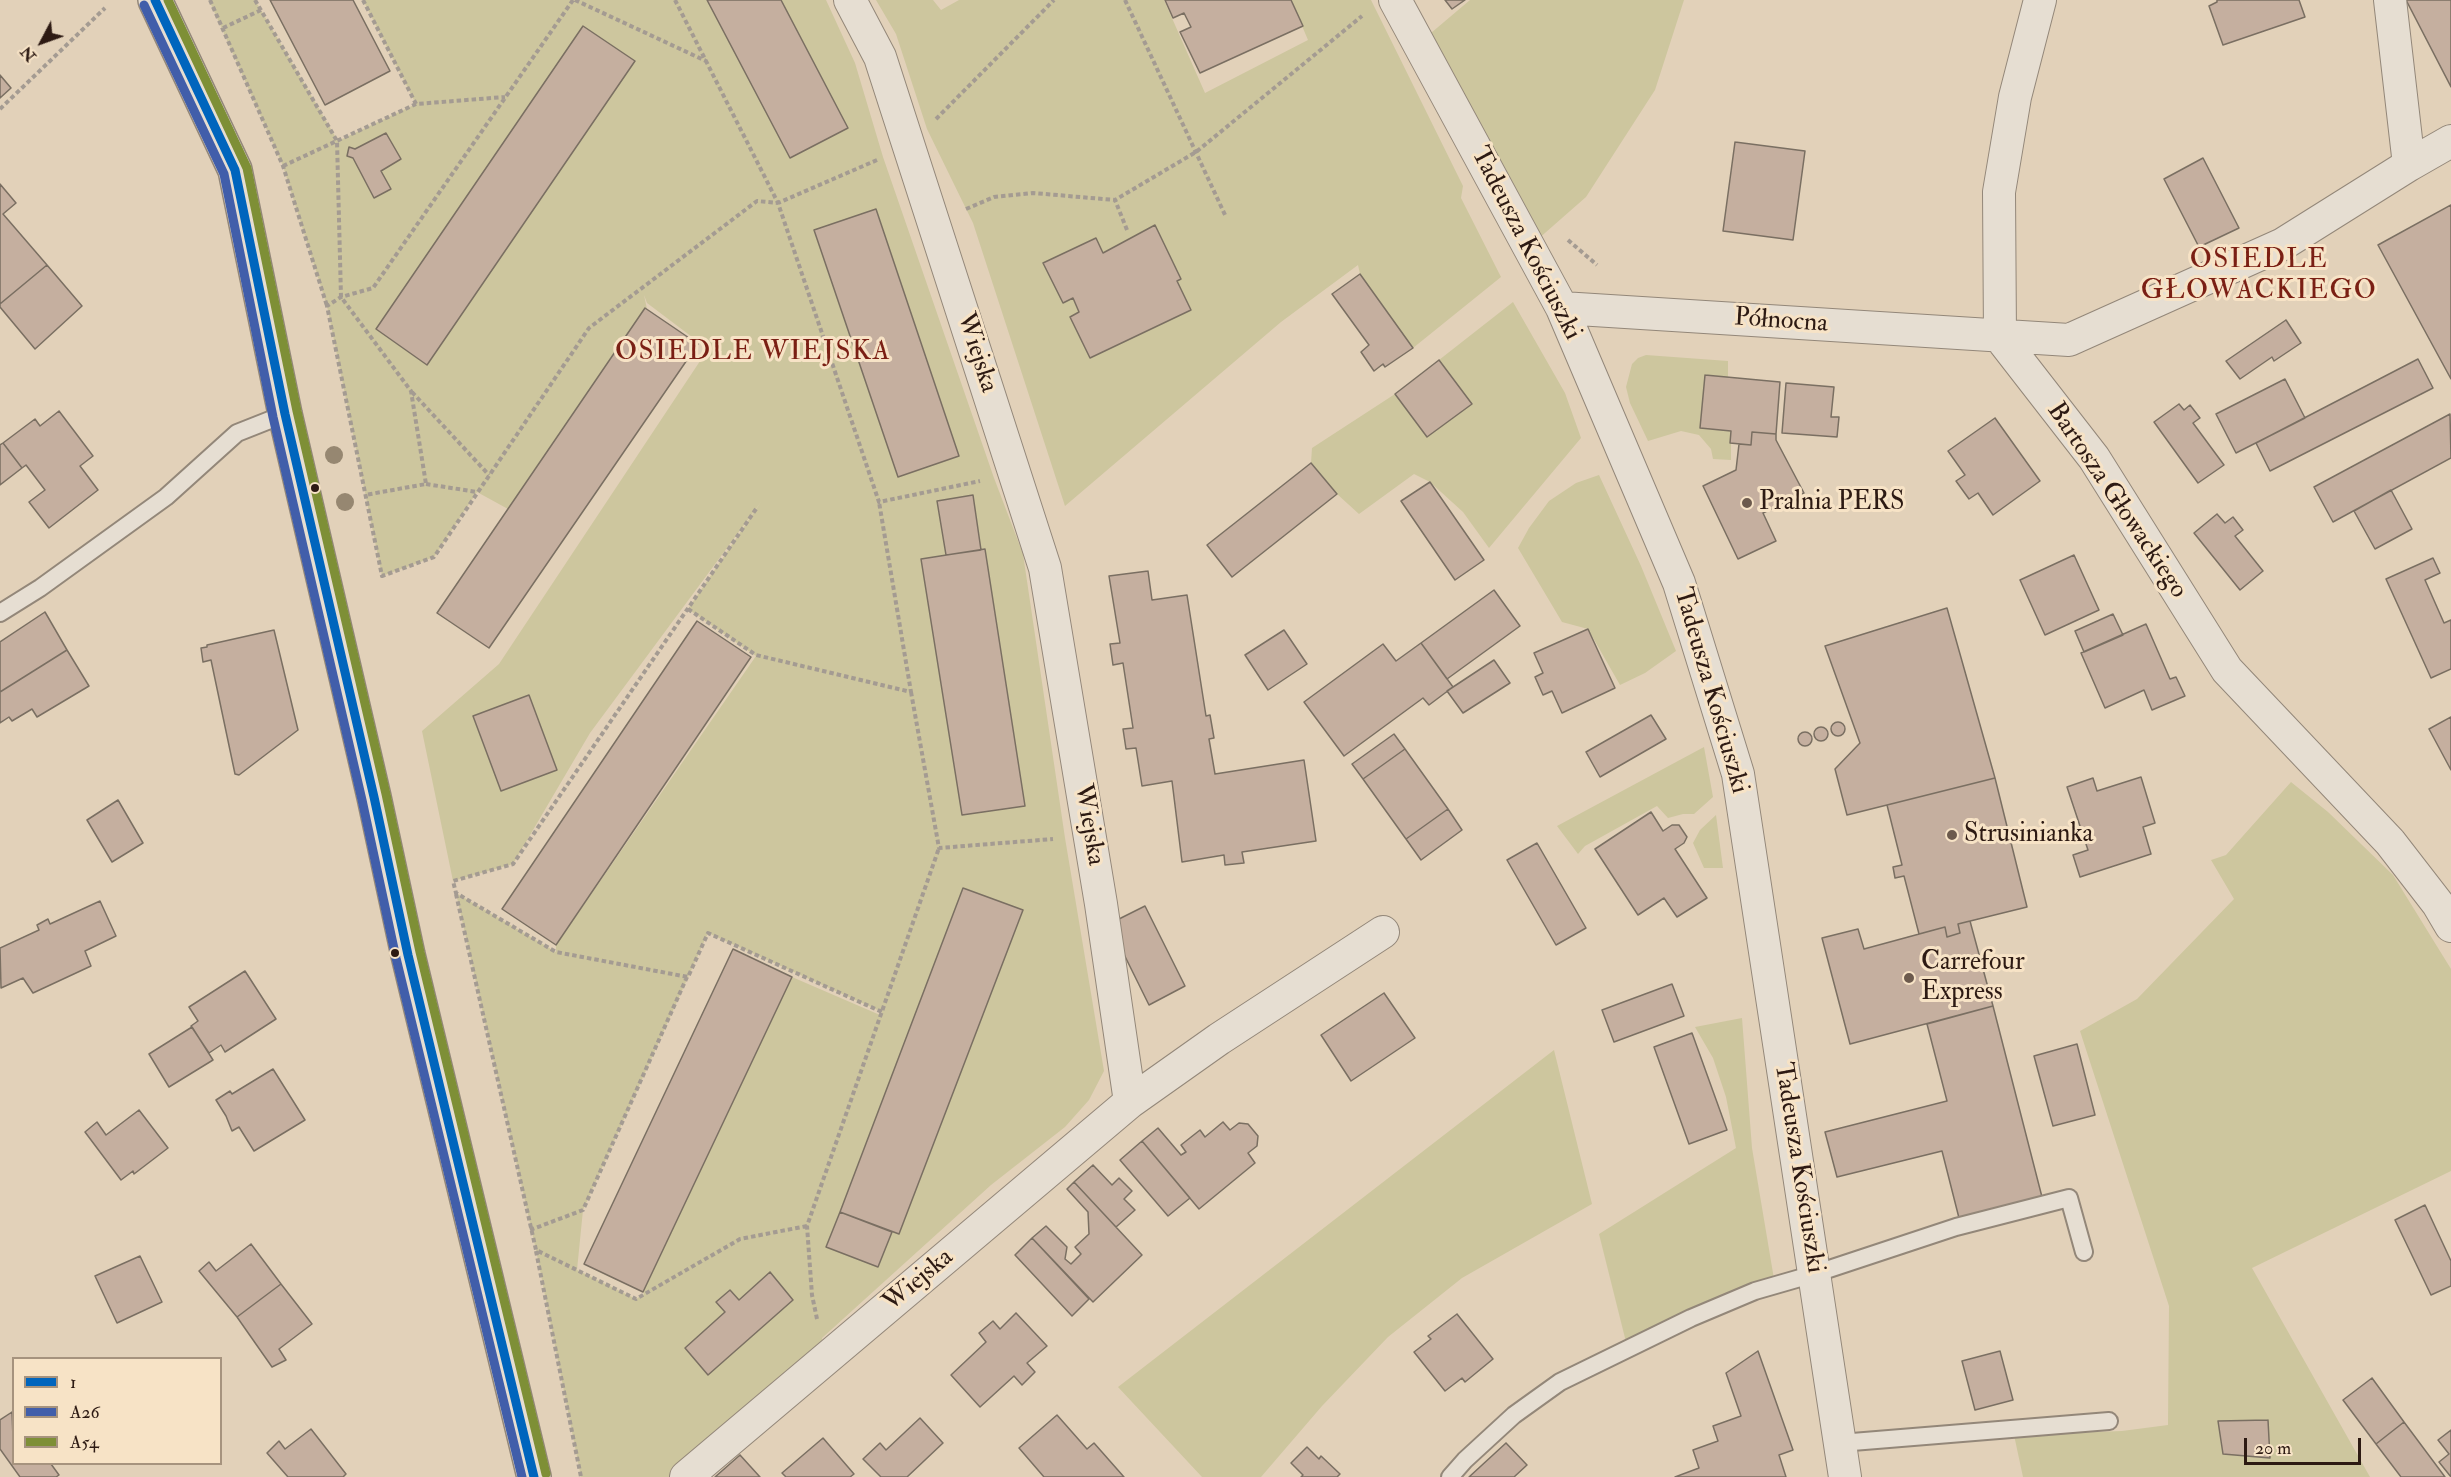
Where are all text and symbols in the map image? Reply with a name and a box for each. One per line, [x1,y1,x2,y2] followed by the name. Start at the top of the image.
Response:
[12,12,72,72] north arrow
[16,42,41,66] text: N
[1463,142,1587,346] street label: Tadeusza Kościuszki
[2141,245,2377,308] district label: OSIEDLE GŁOWACKIEGO
[1733,303,1829,341] street label: Północna
[948,309,1004,397] street label: Wiejska
[615,337,891,369] district label: OSIEDLE WIEJSKA
[2039,397,2193,605] street label: Bartosza Głowackiego
[309,482,321,494] unlabelled marker
[1759,487,1905,519] place label: Pralnia PERS
[1740,496,1754,510] marker: Pralnia PERS
[1666,585,1754,797] street label: Tadeusza Kościuszki
[1066,782,1110,868] street label: Wiejska
[1964,819,2093,851] place label: Strusinianka
[1945,828,1959,842] marker: Strusinianka
[389,947,401,959] unlabelled marker
[1921,947,2025,1008] place label: Carrefour Express
[1902,971,1916,985] marker: Carrefour Express
[1766,1061,1830,1275] street label: Tadeusza Kościuszki
[878,1243,960,1319] street label: Wiejska
[12,1357,222,1465] legend
[70,1371,76,1394] text: 1
[70,1401,100,1424] text: A26
[2247,1426,2364,1464] scale bar
[70,1431,99,1454] text: A54
[2255,1437,2291,1460] text: 20 m

